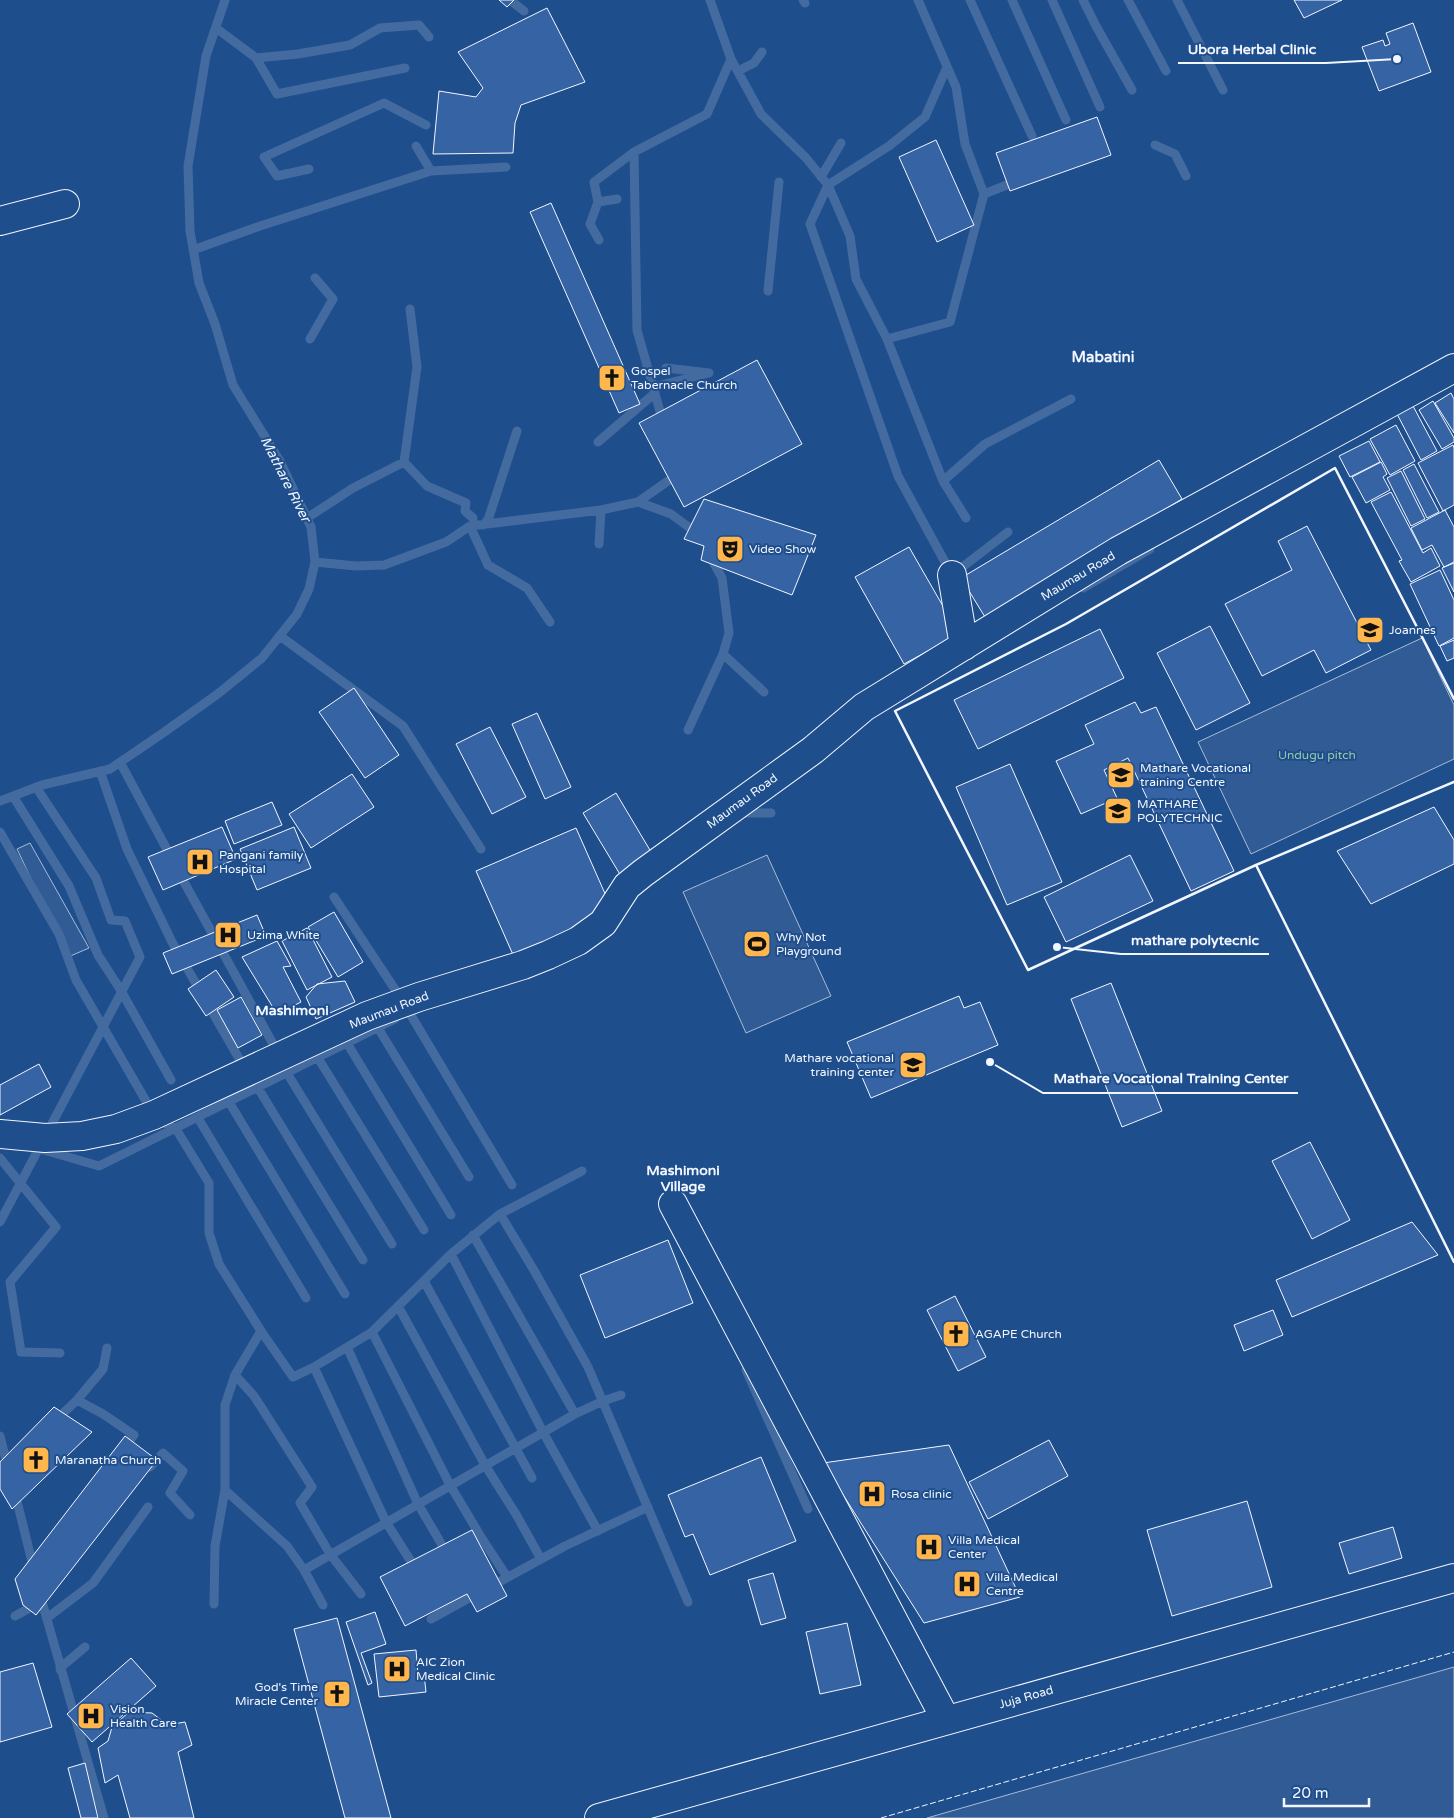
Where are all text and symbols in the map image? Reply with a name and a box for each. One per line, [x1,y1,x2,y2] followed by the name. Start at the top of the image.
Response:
[1178,34,1326,63] callout: Ubora Herbal Clinic
[1188,41,1317,58] text: Ubora Herbal Clinic
[1072,348,1134,366] district label: Mabatini
[597,363,627,393] church icon: Gospel Tabernacle Church
[631,364,737,392] place label: Gospel Tabernacle Church
[257,434,315,526] water label: Mathare River
[715,534,745,564] theatre icon: Video Show
[749,542,817,556] place label: Video Show
[1038,548,1118,604] street label: Maumau Road
[1355,615,1385,645] school or university icon: Joannes
[1389,623,1436,637] place label: Joannes
[1278,748,1356,762] park label: Undugu pitch
[1106,760,1136,790] school or university icon: Mathare Vocational training Centre
[1140,761,1251,789] place label: Mathare Vocational training Centre
[704,771,780,831] street label: Maumau Road
[1103,796,1133,826] school or university icon: MATHARE POLYTECHNIC
[1137,797,1223,825] place label: MATHARE POLYTECHNIC
[185,847,215,877] hospital icon: Pangani family Hospital
[219,848,304,876] place label: Pangani family Hospital
[213,920,243,950] hospital icon: Uzima White
[1121,925,1269,954] callout: mathare polytecnic
[247,928,320,942] place label: Uzima White
[742,929,772,959] sports icon: Why Not Playground
[776,930,841,958] place label: Why Not Playground
[1131,932,1259,949] text: mathare polytecnic
[347,988,431,1032] street label: Maumau Road
[255,1002,329,1019] district label: Mashimoni
[898,1050,928,1080] school or university icon: Mathare vocational training center
[784,1051,894,1079] place label: Mathare vocational training center
[1043,1064,1298,1093] callout: Mathare Vocational Training Center
[1054,1070,1289,1087] text: Mathare Vocational Training Center
[646,1162,720,1195] district label: Mashimoni Village
[941,1319,971,1349] church icon: AGAPE Church
[975,1327,1062,1341] place label: AGAPE Church
[21,1445,51,1475] church icon: Maranatha Church
[55,1453,161,1467] place label: Maranatha Church
[857,1479,887,1509] hospital icon: Rosa clinic
[891,1487,952,1501] place label: Rosa clinic
[914,1532,944,1562] hospital icon: Villa Medical Center
[948,1533,1020,1561] place label: Villa Medical Center
[952,1569,982,1599] hospital icon: Villa Medical Centre
[986,1570,1058,1598] place label: Villa Medical Centre
[382,1654,412,1684] hospital icon: AIC Zion Medical Clinic
[416,1655,495,1683] place label: AIC Zion Medical Clinic
[322,1679,352,1709] church icon: God's Time Miracle Center
[235,1680,318,1708] place label: God's Time Miracle Center
[997,1683,1055,1711] street label: Juja Road
[76,1701,106,1731] hospital icon: Vision Health Care
[110,1702,177,1730] place label: Vision Health Care
[1284,1776,1369,1808] scale bar
[1292,1784,1329,1802] text: 20 m

